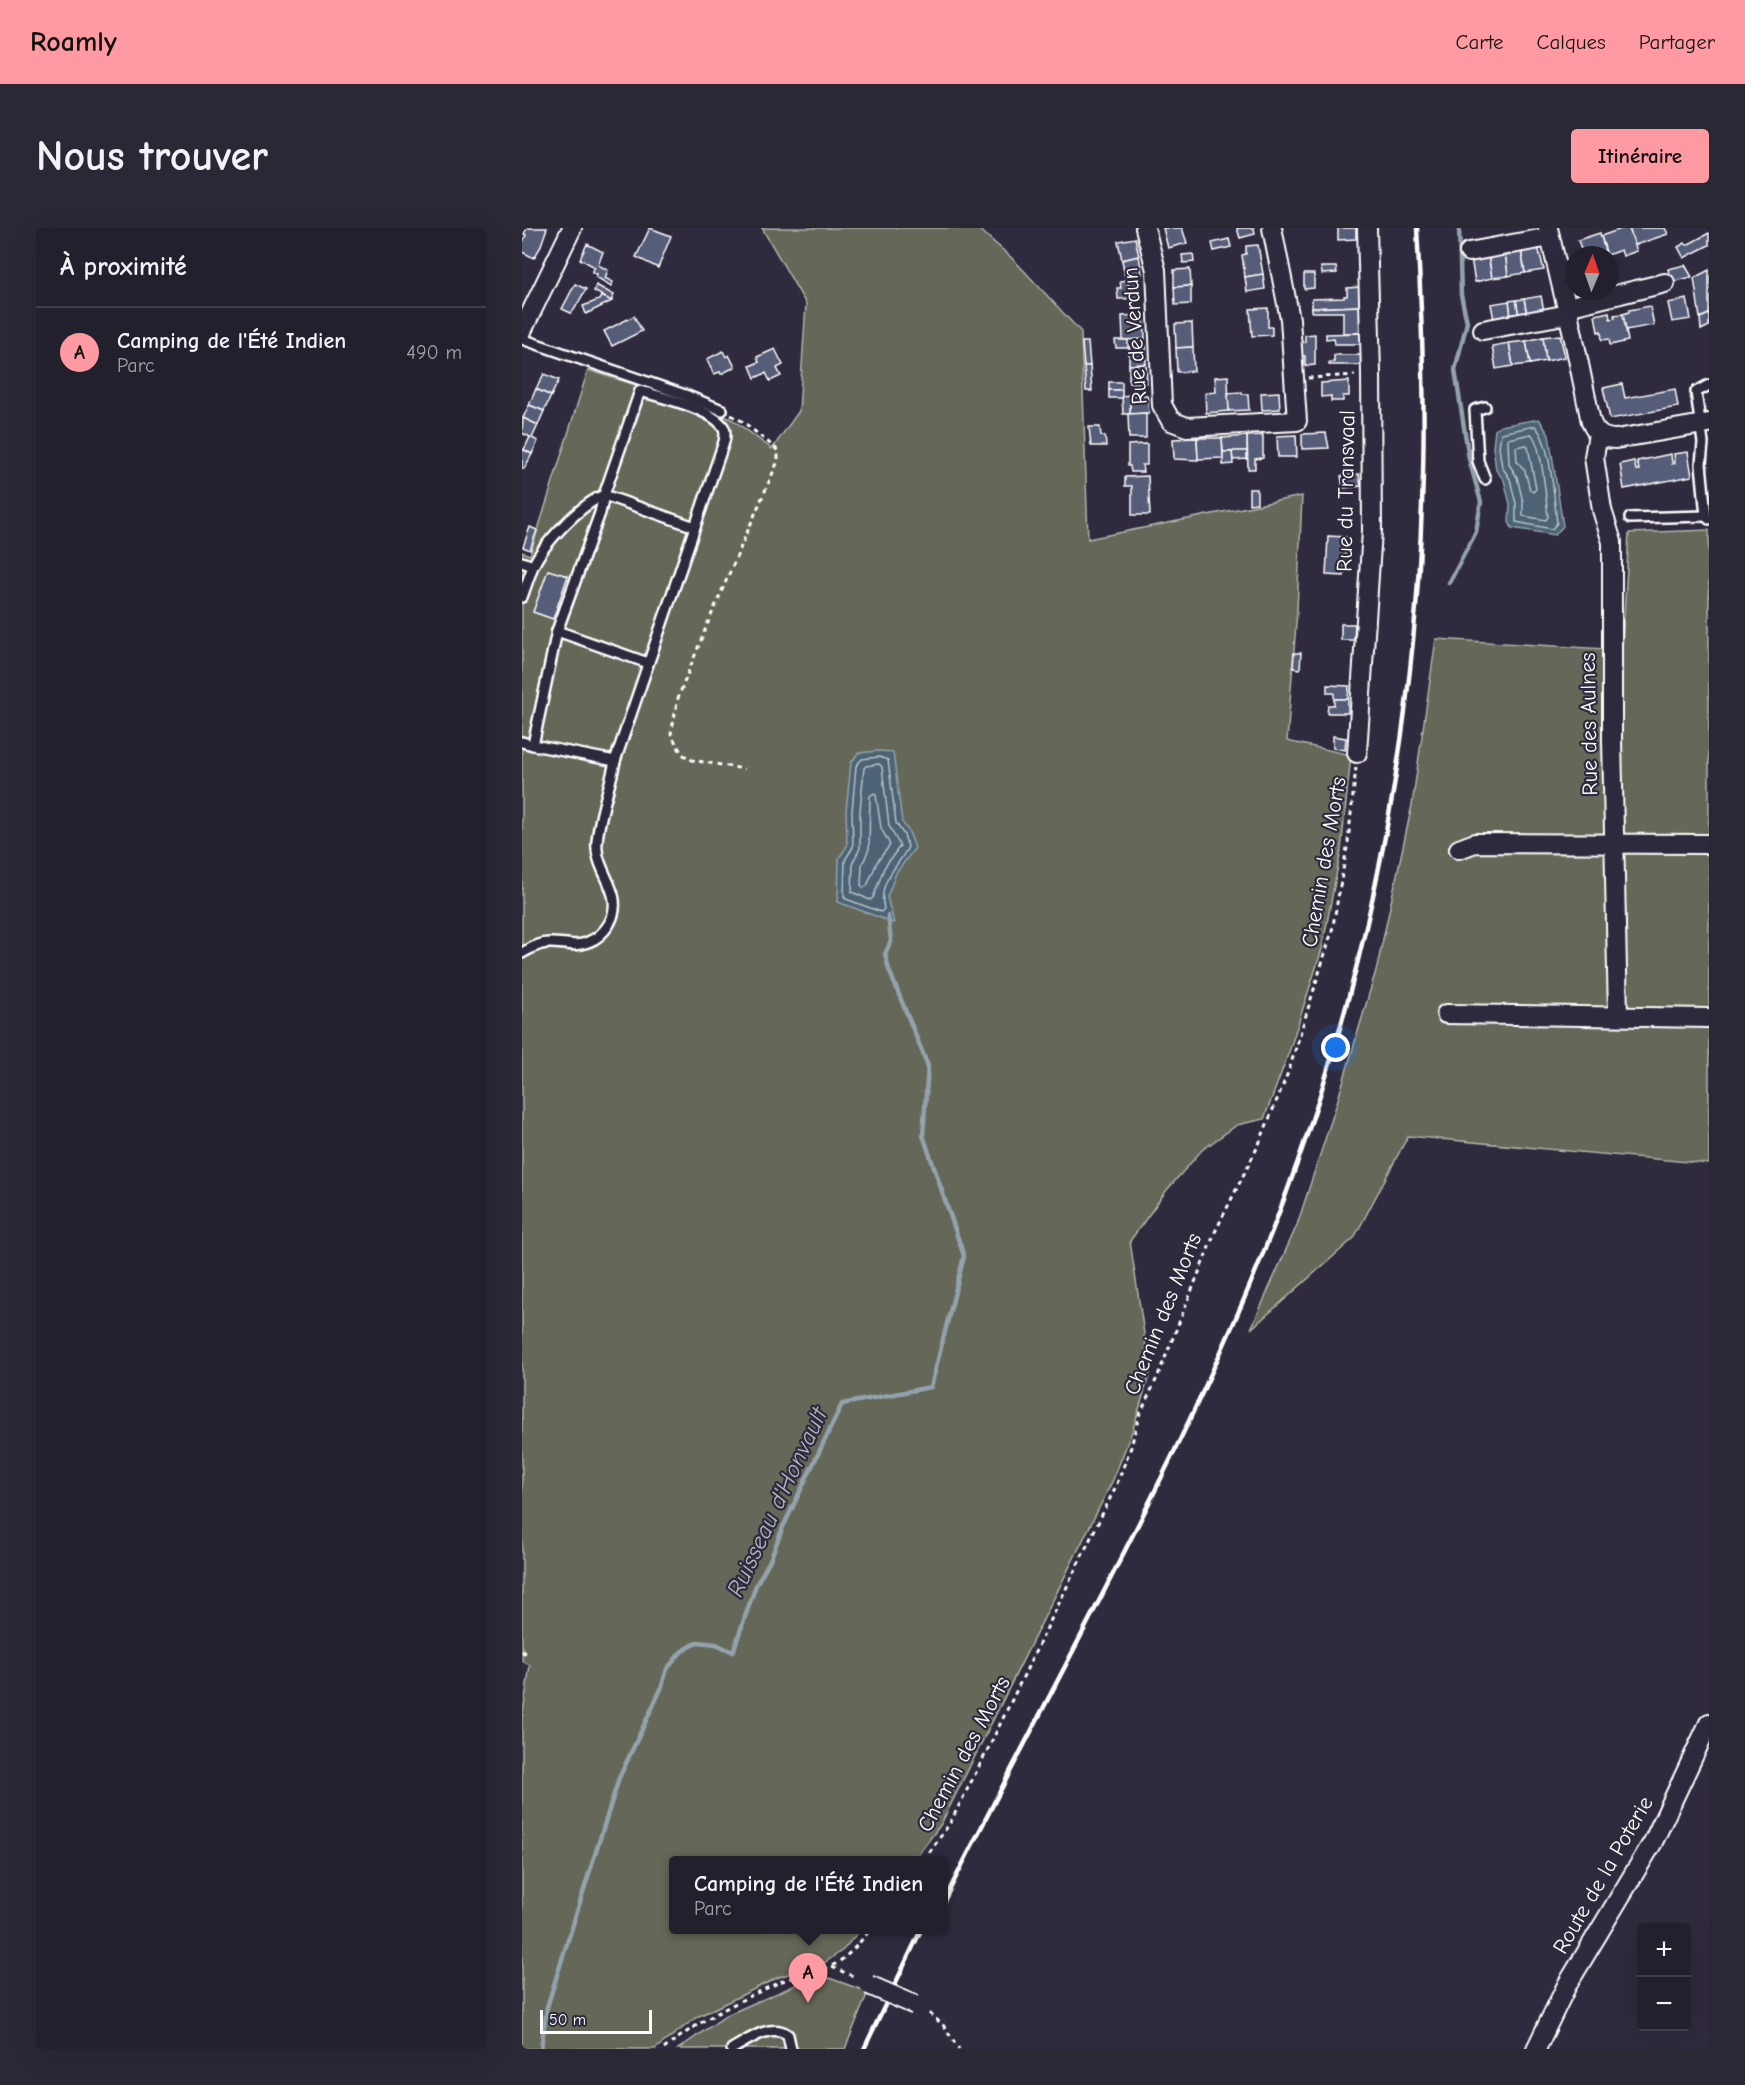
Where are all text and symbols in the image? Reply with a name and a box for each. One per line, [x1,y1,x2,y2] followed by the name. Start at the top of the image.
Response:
[30,26,117,58] text: Roamly
[1456,30,1504,54] text: Carte
[1537,30,1606,54] text: Calques
[1639,30,1715,54] text: Partager
[1571,129,1709,183] button: Itinéraire
[36,132,268,181] text: Nous trouver
[1565,246,1619,300] north arrow
[60,252,187,282] text: À proximité
[1117,267,1153,405] street label: Rue de Verdun
[117,328,346,354] text: Camping de l'Été Indien
[74,341,85,364] text: A
[406,341,462,364] text: 490 m
[117,354,155,377] text: Parc
[1332,410,1360,572] street label: Rue du Transvaal
[1575,652,1603,796] street label: Rue des Aulnes
[1296,775,1352,949] street label: Chemin des Morts
[1321,1033,1350,1062] your location
[1119,1229,1207,1399] street label: Chemin des Morts
[721,1402,834,1601] water label: Ruisseau d'Honvault
[912,1672,1016,1836] street label: Chemin des Morts
[1547,1792,1659,1958] street label: Route de la Poterie
[669,1856,948,1934] popup
[694,1871,923,1897] text: Camping de l'Été Indien
[694,1897,732,1920] text: Parc
[1637,1923,1691,2031] map controls
[1637,1923,1691,1977] button: +
[788,1954,828,2003] pin: A
[1637,1977,1691,2031] button: −
[540,2007,652,2034] scale bar
[549,2011,586,2029] text: 50 m

